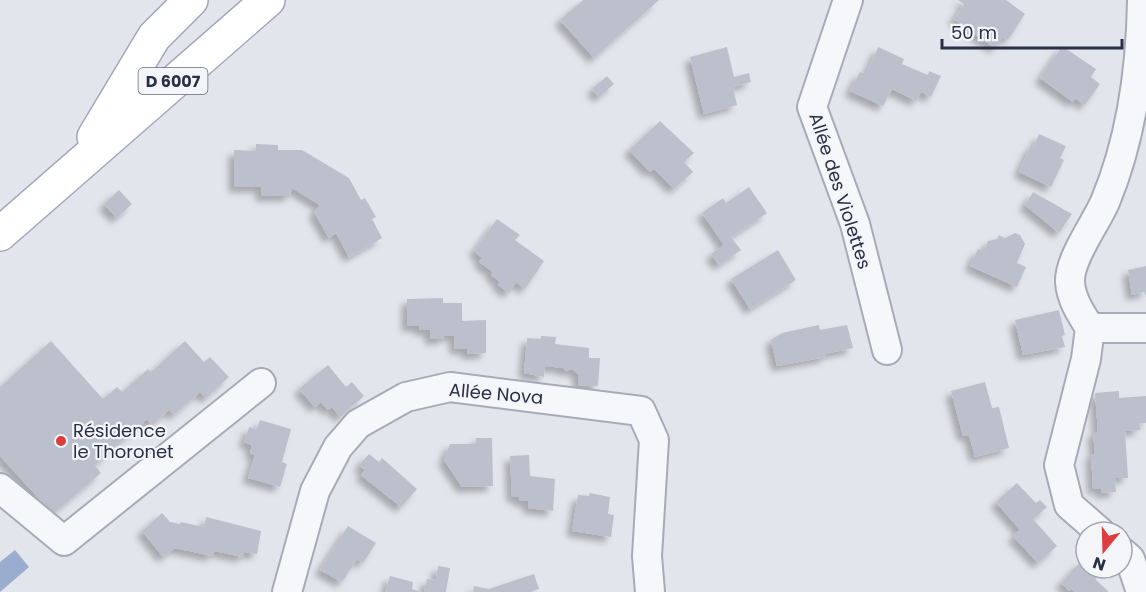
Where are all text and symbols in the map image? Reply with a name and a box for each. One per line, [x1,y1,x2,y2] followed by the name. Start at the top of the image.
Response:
[942,12,1122,50] scale bar
[951,20,997,45] text: 50 m
[138,68,207,94] road number: D 6007
[803,109,878,272] street label: Allée des Violettes
[448,377,544,410] street label: Allée Nova
[73,418,174,464] place label: Résidence le Thoronet
[54,434,68,448] marker: Résidence le Thoronet
[1074,520,1134,580] north arrow
[1090,551,1109,577] text: N

